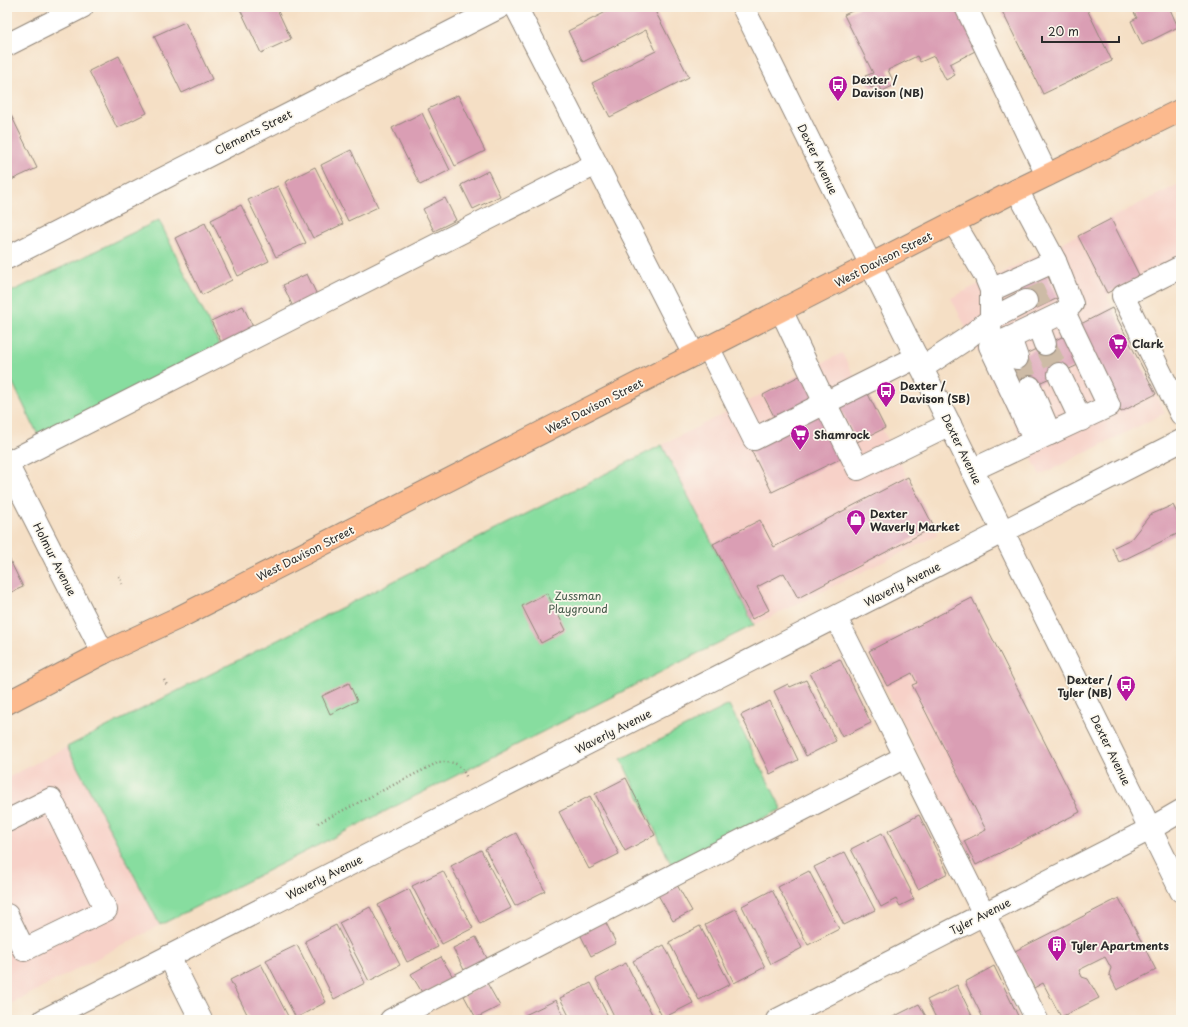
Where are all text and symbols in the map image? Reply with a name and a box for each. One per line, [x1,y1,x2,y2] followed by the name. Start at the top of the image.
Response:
[1042,18,1119,44] scale bar
[1048,22,1079,40] text: 20 m
[852,71,924,101] place label: Dexter / Davison (NB)
[827,74,849,102] bus stop icon: Dexter / Davison (NB)
[211,105,295,159] street label: Clements Street
[794,121,842,197] street label: Dexter Avenue
[831,227,935,291] street label: West Davison Street
[1107,332,1129,360] supermarket icon: Clark
[1132,335,1164,352] place label: Clark
[542,374,646,438] street label: West Davison Street
[900,377,970,407] place label: Dexter / Davison (SB)
[875,380,897,408] bus stop icon: Dexter / Davison (SB)
[938,411,986,487] street label: Dexter Avenue
[789,423,811,451] supermarket icon: Shamrock
[814,426,871,443] place label: Shamrock
[870,505,960,535] place label: Dexter Waverly Market
[845,508,867,536] shop icon: Dexter Waverly Market
[29,519,81,599] street label: Holmur Avenue
[253,521,357,585] street label: West Davison Street
[861,557,943,611] street label: Waverly Avenue
[548,587,608,617] park label: Zussman Playground
[1057,671,1112,701] place label: Dexter / Tyler (NB)
[1115,674,1137,702] bus stop icon: Dexter / Tyler (NB)
[572,704,654,758] street label: Waverly Avenue
[1087,712,1135,788] street label: Dexter Avenue
[283,850,365,904] street label: Waverly Avenue
[947,893,1013,939] street label: Tyler Avenue
[1046,934,1068,962] building icon: Tyler Apartments
[1071,937,1169,954] place label: Tyler Apartments

